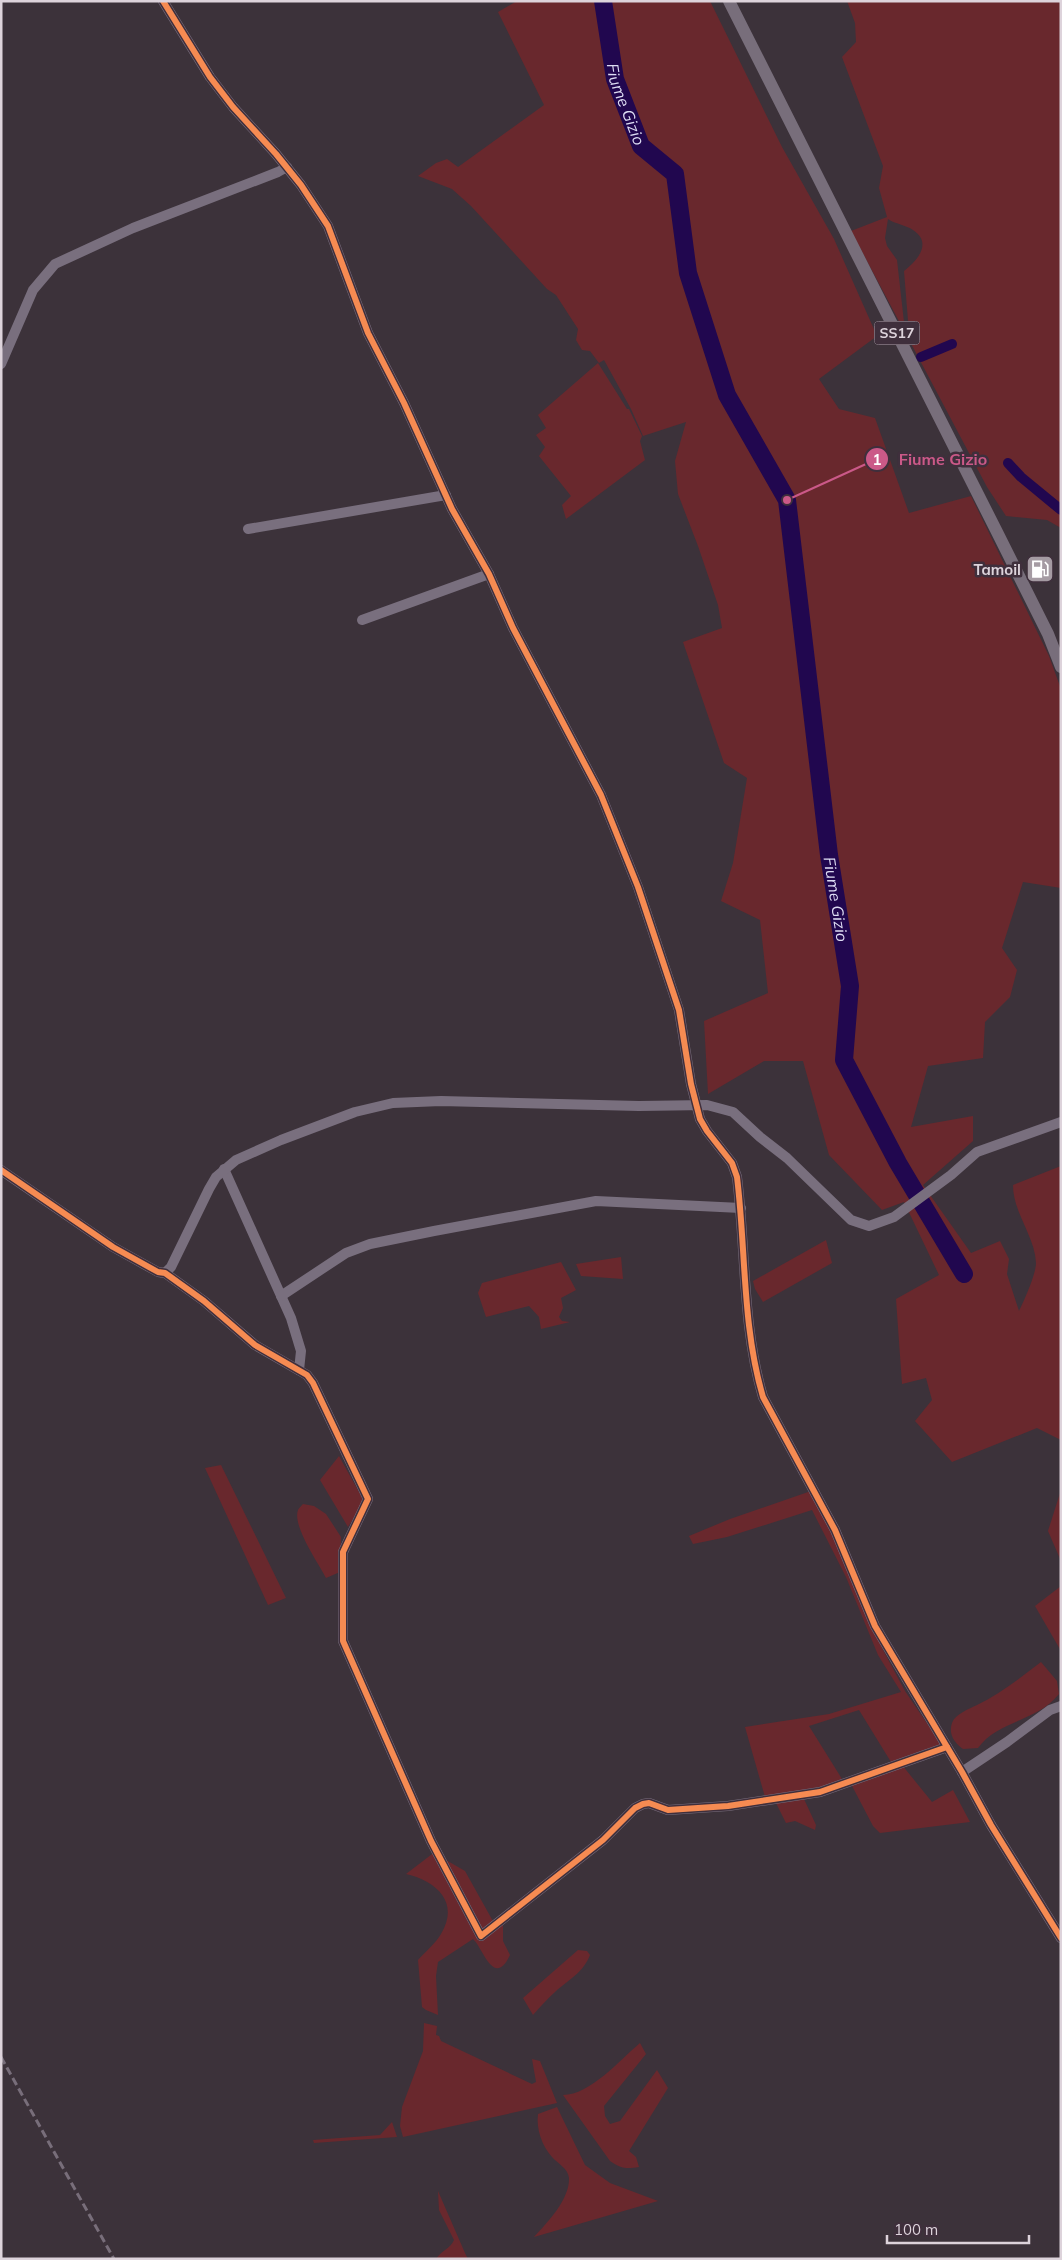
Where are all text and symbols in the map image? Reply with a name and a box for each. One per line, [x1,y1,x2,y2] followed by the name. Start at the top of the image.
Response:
[603,62,650,148] water label: Fiume Gizio
[874,322,920,344] road number: SS17
[864,444,998,475] callout: Fiume Gizio
[899,449,987,469] text: Fiume Gizio
[872,450,882,469] text: 1
[1025,554,1055,584] fuel station icon: Tamoil
[973,560,1021,579] place label: Tamoil
[819,855,853,943] water label: Fiume Gizio
[887,2212,1030,2244] scale bar
[894,2220,938,2239] text: 100 m

